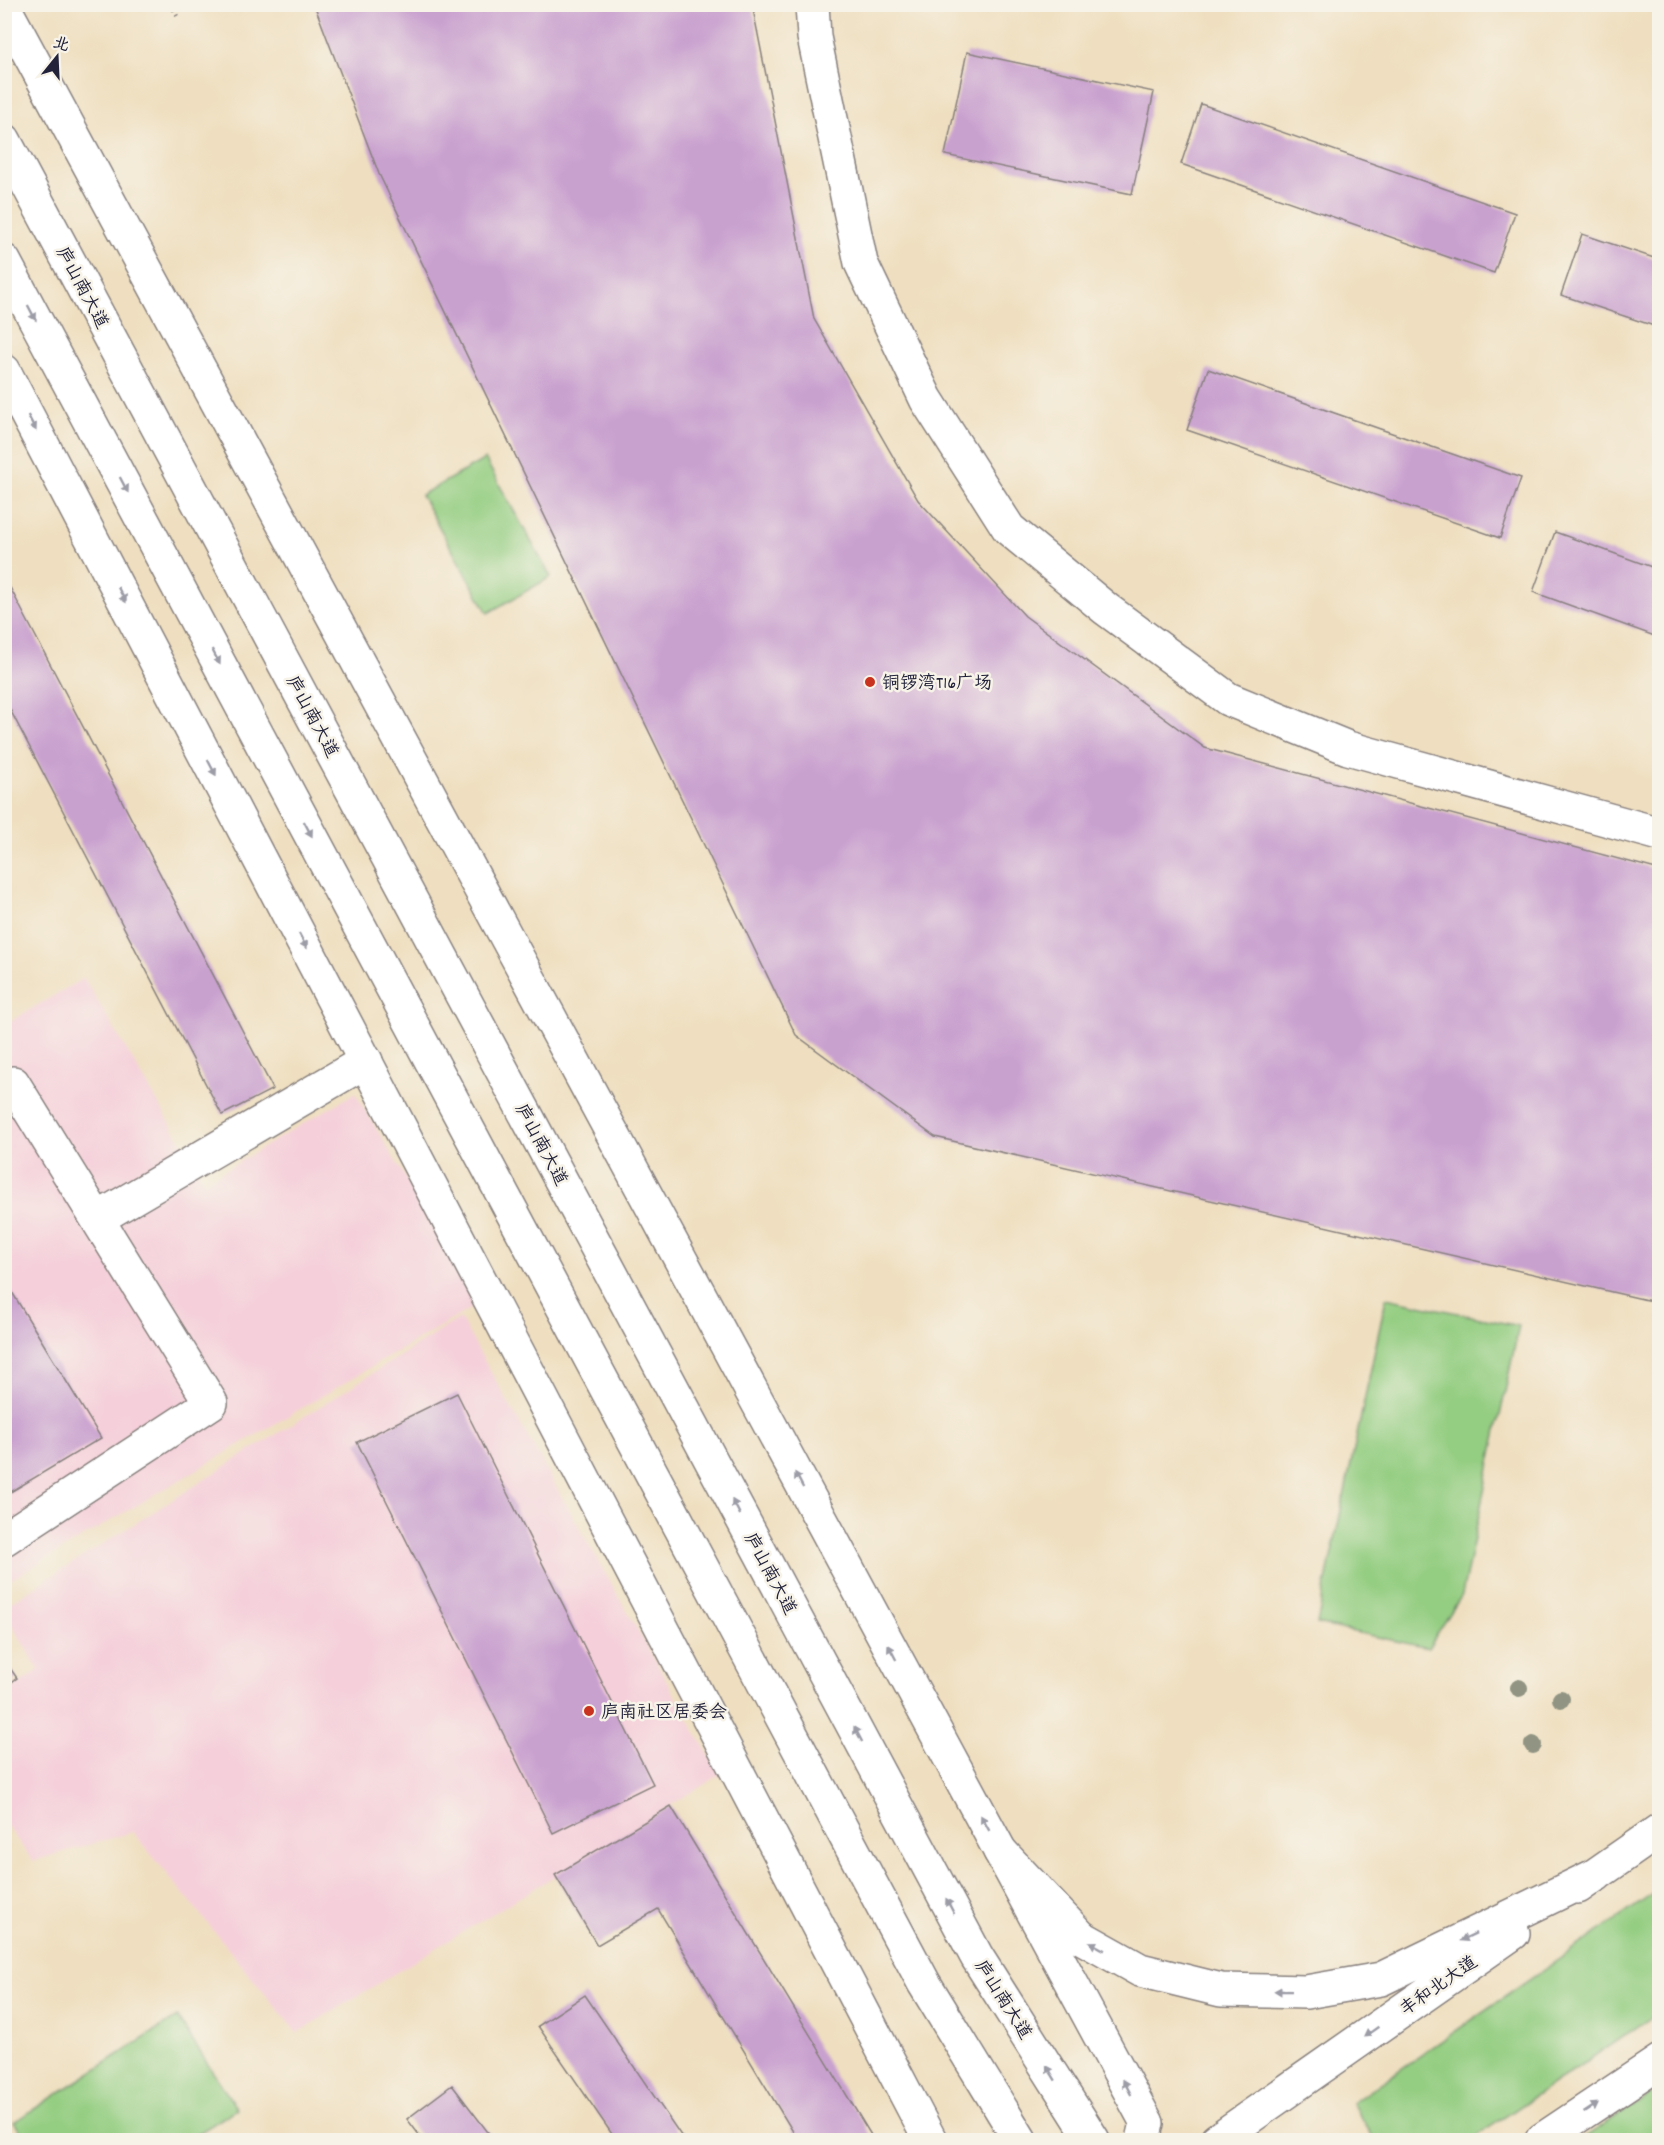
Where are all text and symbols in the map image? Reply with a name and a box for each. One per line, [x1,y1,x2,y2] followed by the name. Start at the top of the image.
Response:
[27,27,87,87] north arrow
[50,32,72,59] text: 北
[49,243,113,334] street label: 庐山南大道
[27,305,37,322] one-way arrow
[27,414,36,431] one-way arrow
[119,477,129,494] one-way arrow
[117,587,127,604] one-way arrow
[211,649,221,666] one-way arrow
[279,672,343,763] street label: 庐山南大道
[882,672,992,697] place label: 铜锣湾T16广场
[863,675,877,689] marker: 铜锣湾T16广场
[207,759,217,777] one-way arrow
[303,821,313,838] one-way arrow
[298,933,308,950] one-way arrow
[508,1100,572,1191] street label: 庐山南大道
[794,1471,804,1488] one-way arrow
[731,1498,741,1515] one-way arrow
[737,1529,801,1620] street label: 庐山南大道
[887,1643,897,1660] one-way arrow
[601,1701,727,1726] place label: 庐南社区居委会
[582,1704,596,1718] marker: 庐南社区居委会
[853,1726,863,1743] one-way arrow
[980,1815,990,1832] one-way arrow
[945,1897,955,1914] one-way arrow
[1459,1932,1476,1941] one-way arrow
[1088,1941,1105,1951] one-way arrow
[1395,1951,1483,2023] street label: 丰和北大道
[967,1956,1036,2045] street label: 庐山南大道
[1274,1987,1293,1996] one-way arrow
[1364,2026,1380,2038] one-way arrow
[1045,2065,1056,2081] one-way arrow
[1122,2079,1132,2096] one-way arrow
[1582,2102,1598,2114] one-way arrow

